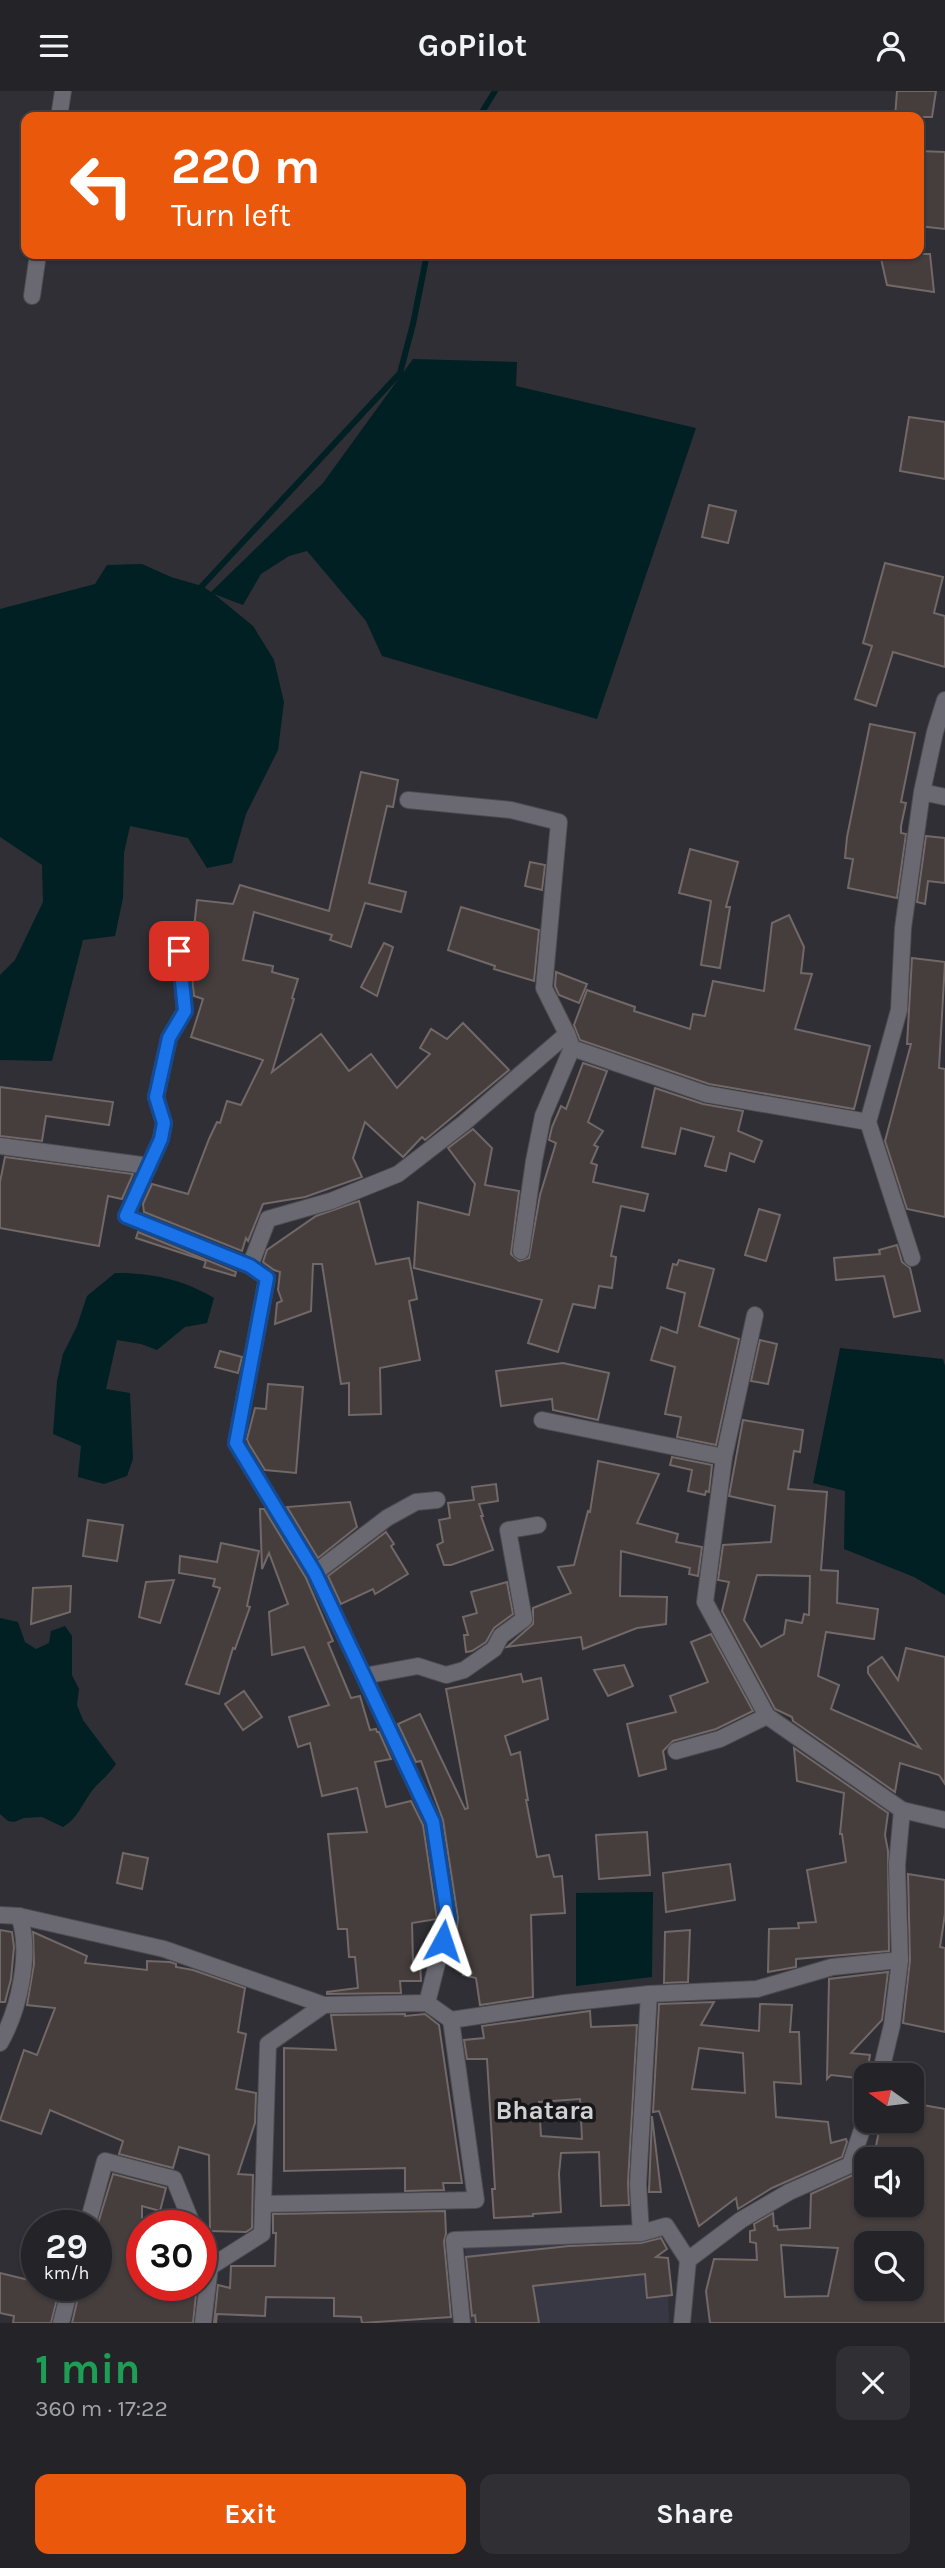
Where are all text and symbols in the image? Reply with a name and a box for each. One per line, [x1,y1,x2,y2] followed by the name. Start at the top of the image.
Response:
[35,27,73,65] icon: menu
[418,27,527,64] text: GoPilot
[872,27,910,65] icon: person
[171,138,320,195] text: 220 m
[56,140,147,231] icon: left
[171,197,291,234] text: Turn left
[149,921,209,981] pin
[160,932,198,970] icon: arrive
[406,1904,480,1978] position arrow
[854,2063,924,2133] north arrow
[854,2063,924,2301] map controls
[495,2095,595,2126] district label: Bhatara
[854,2147,924,2217] button: sound
[126,2210,217,2301] speed limit sign: 30
[45,2226,88,2267] text: 29
[854,2231,924,2301] button: search
[44,2262,89,2284] text: km/h
[35,2344,140,2394] text: 1 min
[836,2346,910,2420] button: close
[35,2395,168,2422] text: 360 m · 17:22
[35,2474,466,2554] button: Exit
[480,2474,910,2554] button: Share

